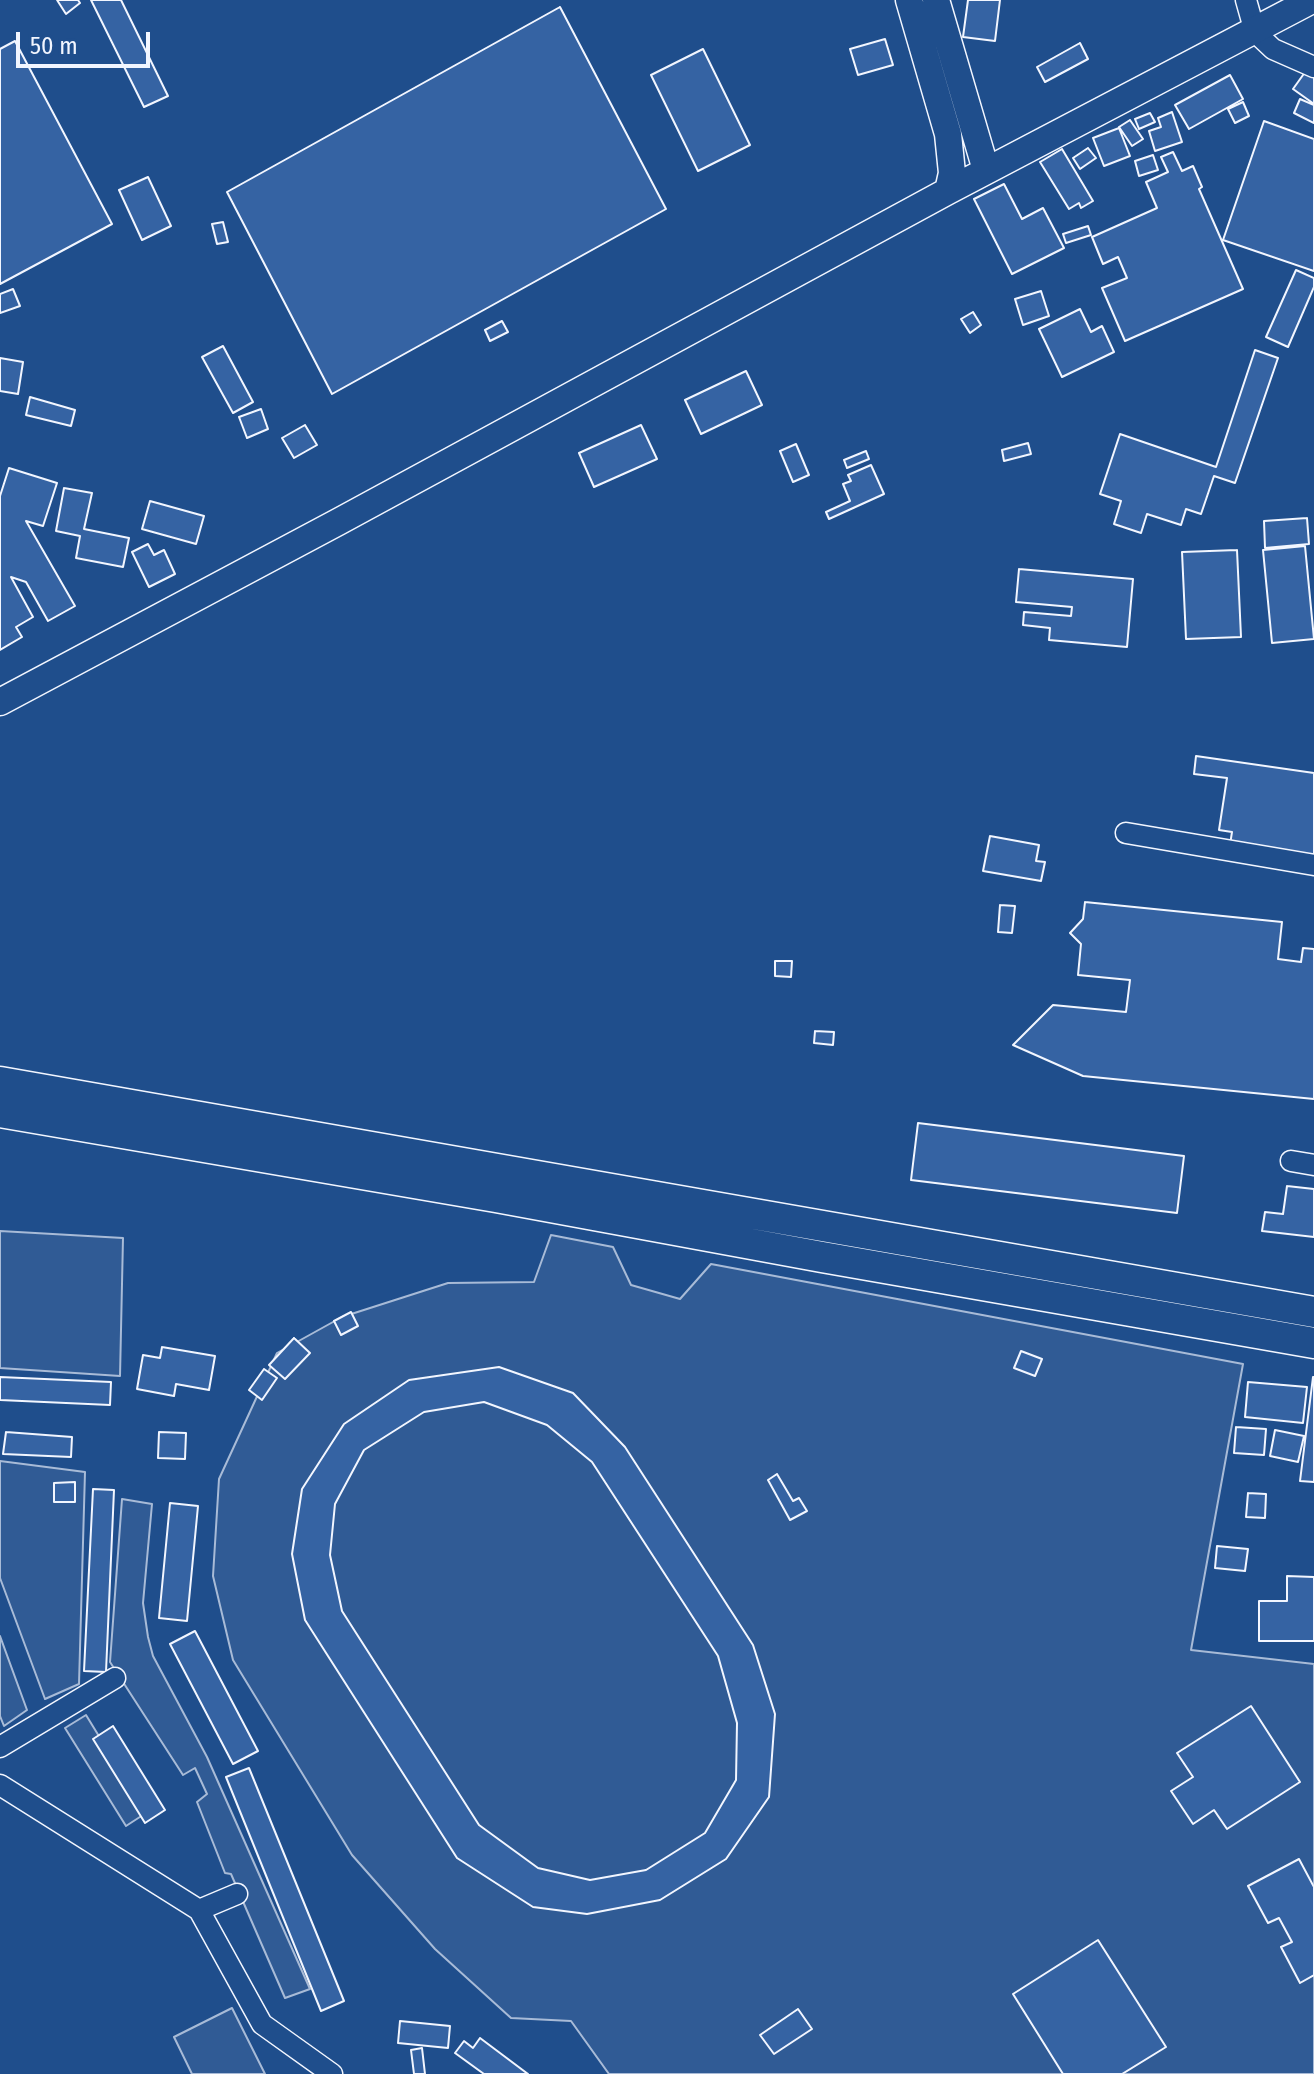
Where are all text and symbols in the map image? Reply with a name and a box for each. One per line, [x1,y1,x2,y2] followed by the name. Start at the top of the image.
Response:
[20,16,154,66] scale bar
[30,32,78,60] text: 50 m

